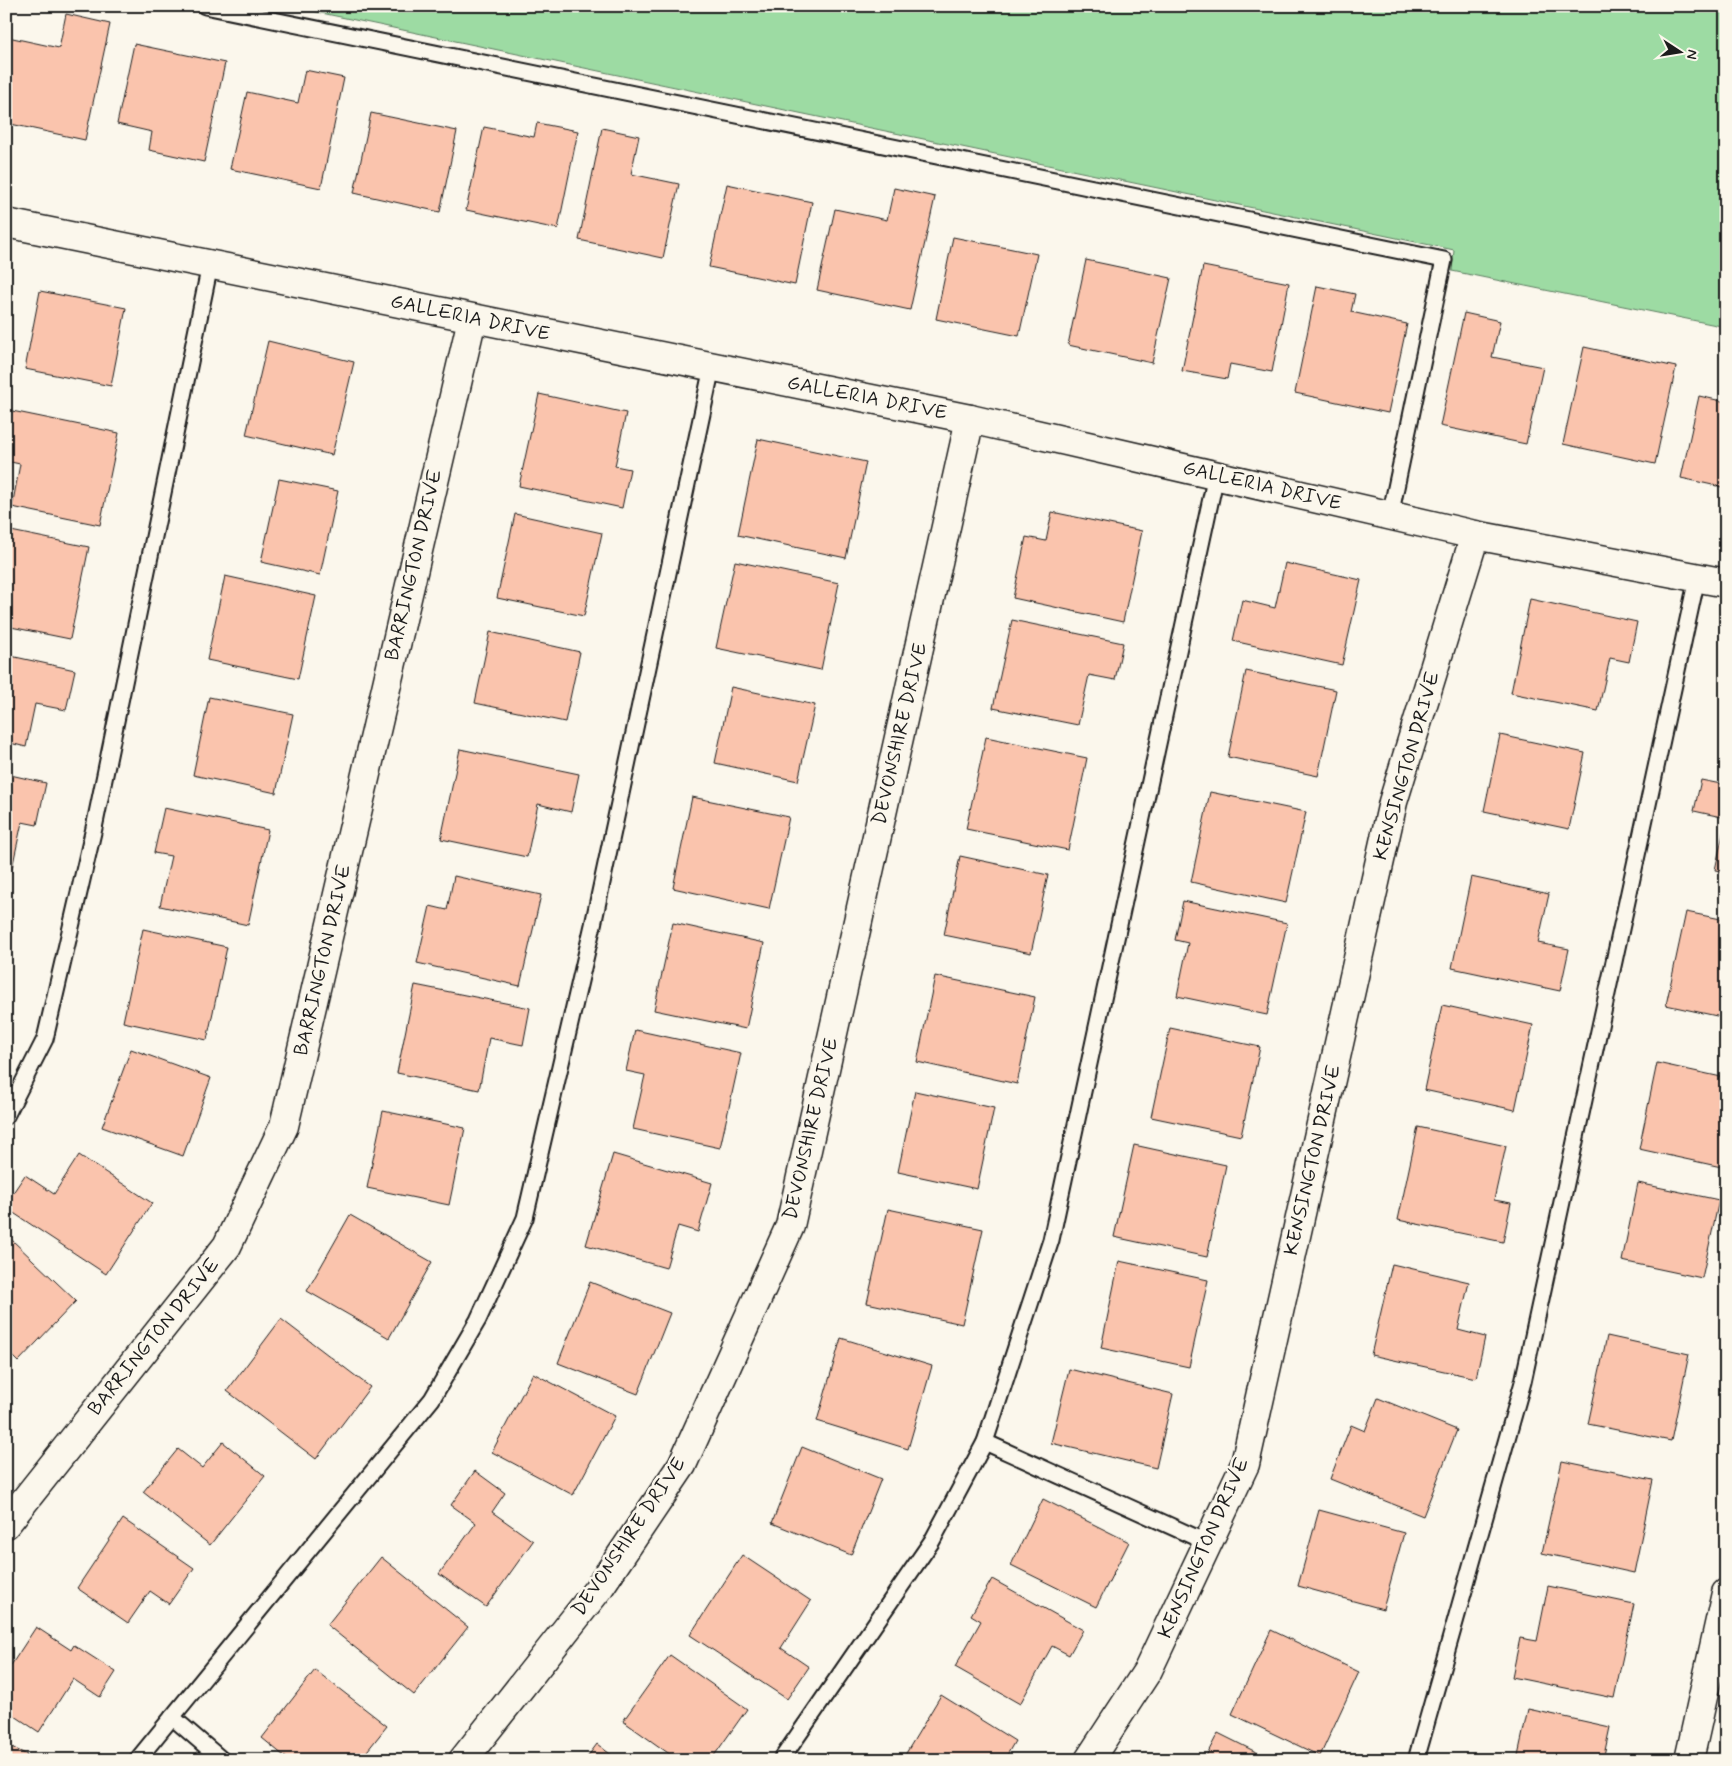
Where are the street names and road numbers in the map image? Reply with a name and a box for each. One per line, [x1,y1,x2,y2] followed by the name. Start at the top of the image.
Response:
[388,288,552,348] street label: GALLERIA DRIVE
[785,369,949,427] street label: GALLERIA DRIVE
[1180,455,1344,517] street label: GALLERIA DRIVE
[379,467,449,663] street label: BARRINGTON DRIVE
[866,640,934,828] street label: DEVONSHIRE DRIVE
[1367,668,1447,864] street label: KENSINGTON DRIVE
[288,862,358,1058] street label: BARRINGTON DRIVE
[777,1035,845,1223] street label: DEVONSHIRE DRIVE
[1278,1062,1348,1258] street label: KENSINGTON DRIVE
[82,1252,226,1422] street label: BARRINGTON DRIVE
[566,1452,692,1622] street label: DEVONSHIRE DRIVE
[1152,1453,1256,1643] street label: KENSINGTON DRIVE

